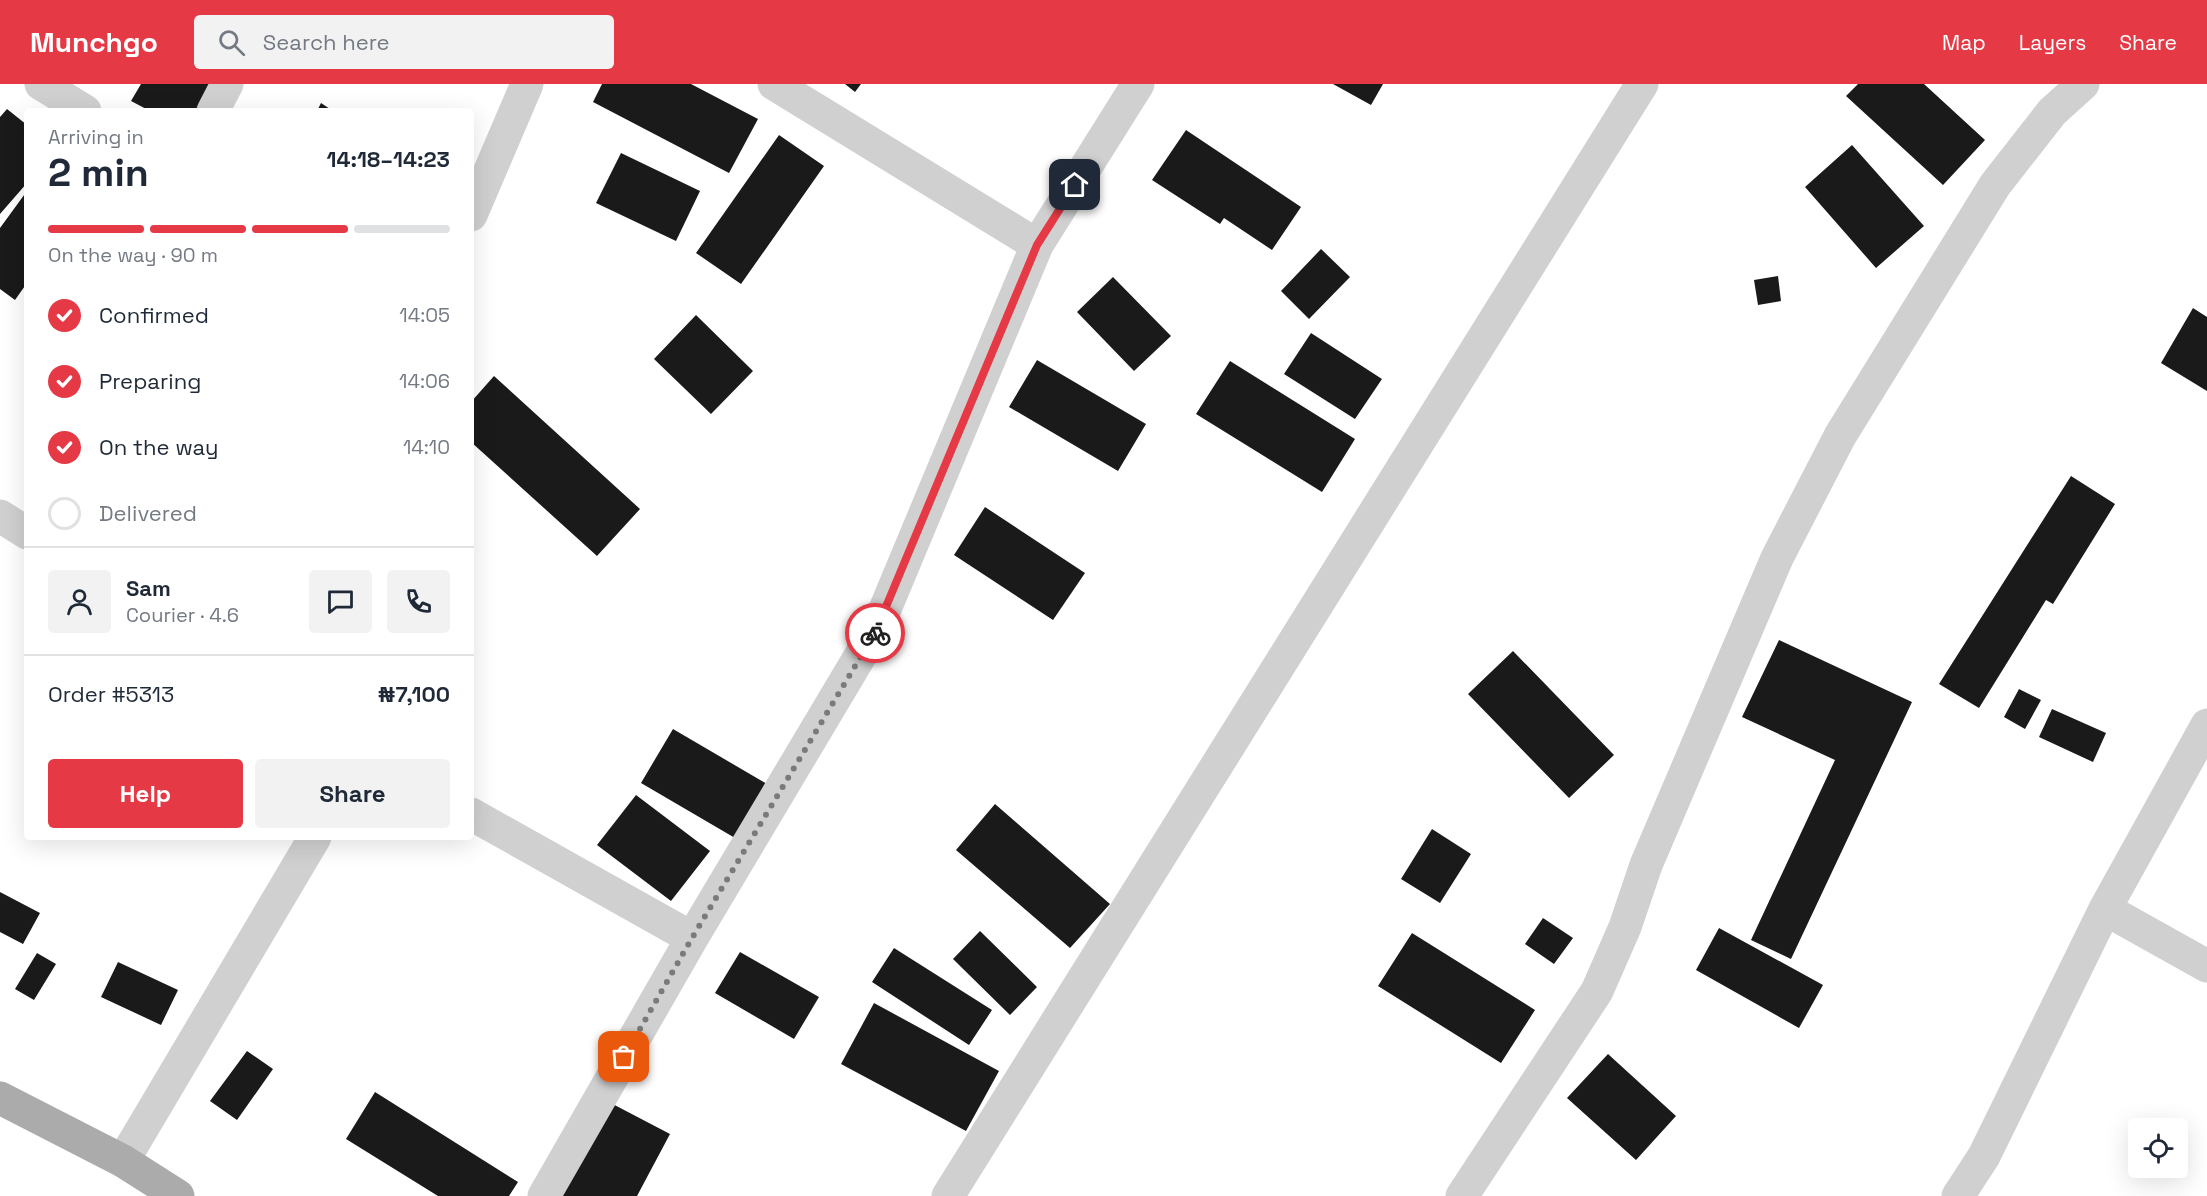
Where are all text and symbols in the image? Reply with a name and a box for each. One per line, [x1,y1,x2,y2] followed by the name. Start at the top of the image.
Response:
[194,15,614,69] search box
[30,24,158,60] text: Munchgo
[215,26,248,59] icon: search
[263,28,390,56] text: Search here
[1942,29,1986,56] text: Map
[2019,29,2086,56] text: Layers
[2119,29,2177,56] text: Share
[48,124,144,150] text: Arriving in
[327,145,450,173] text: 14:18–14:23
[48,148,149,197] text: 2 min
[1049,159,1100,210] pin
[1058,168,1091,201] icon: home
[48,242,218,268] text: On the way · 90 m
[48,299,81,332] icon: check
[99,301,209,329] text: Confirmed
[399,302,450,328] text: 14:05
[48,365,81,398] icon: check
[99,367,201,395] text: Preparing
[399,368,450,394] text: 14:06
[48,431,81,464] icon: check
[99,433,218,461] text: On the way
[403,434,450,460] text: 14:10
[99,499,197,527] text: Delivered
[48,570,111,633] button: person
[309,570,372,633] button: chat
[387,570,450,633] button: phone
[126,574,171,602] text: Sam
[126,602,239,628] text: Courier · 4.6
[845,603,905,663] courier
[859,617,892,650] icon: bike
[48,680,174,708] text: Order #5313
[378,680,450,708] text: ₦7,100
[48,759,243,828] button: Help
[255,759,450,828] button: Share
[598,1031,649,1082] pin
[607,1040,640,1073] icon: bag
[2128,1118,2188,1178] map controls
[2128,1118,2188,1178] button: locate

